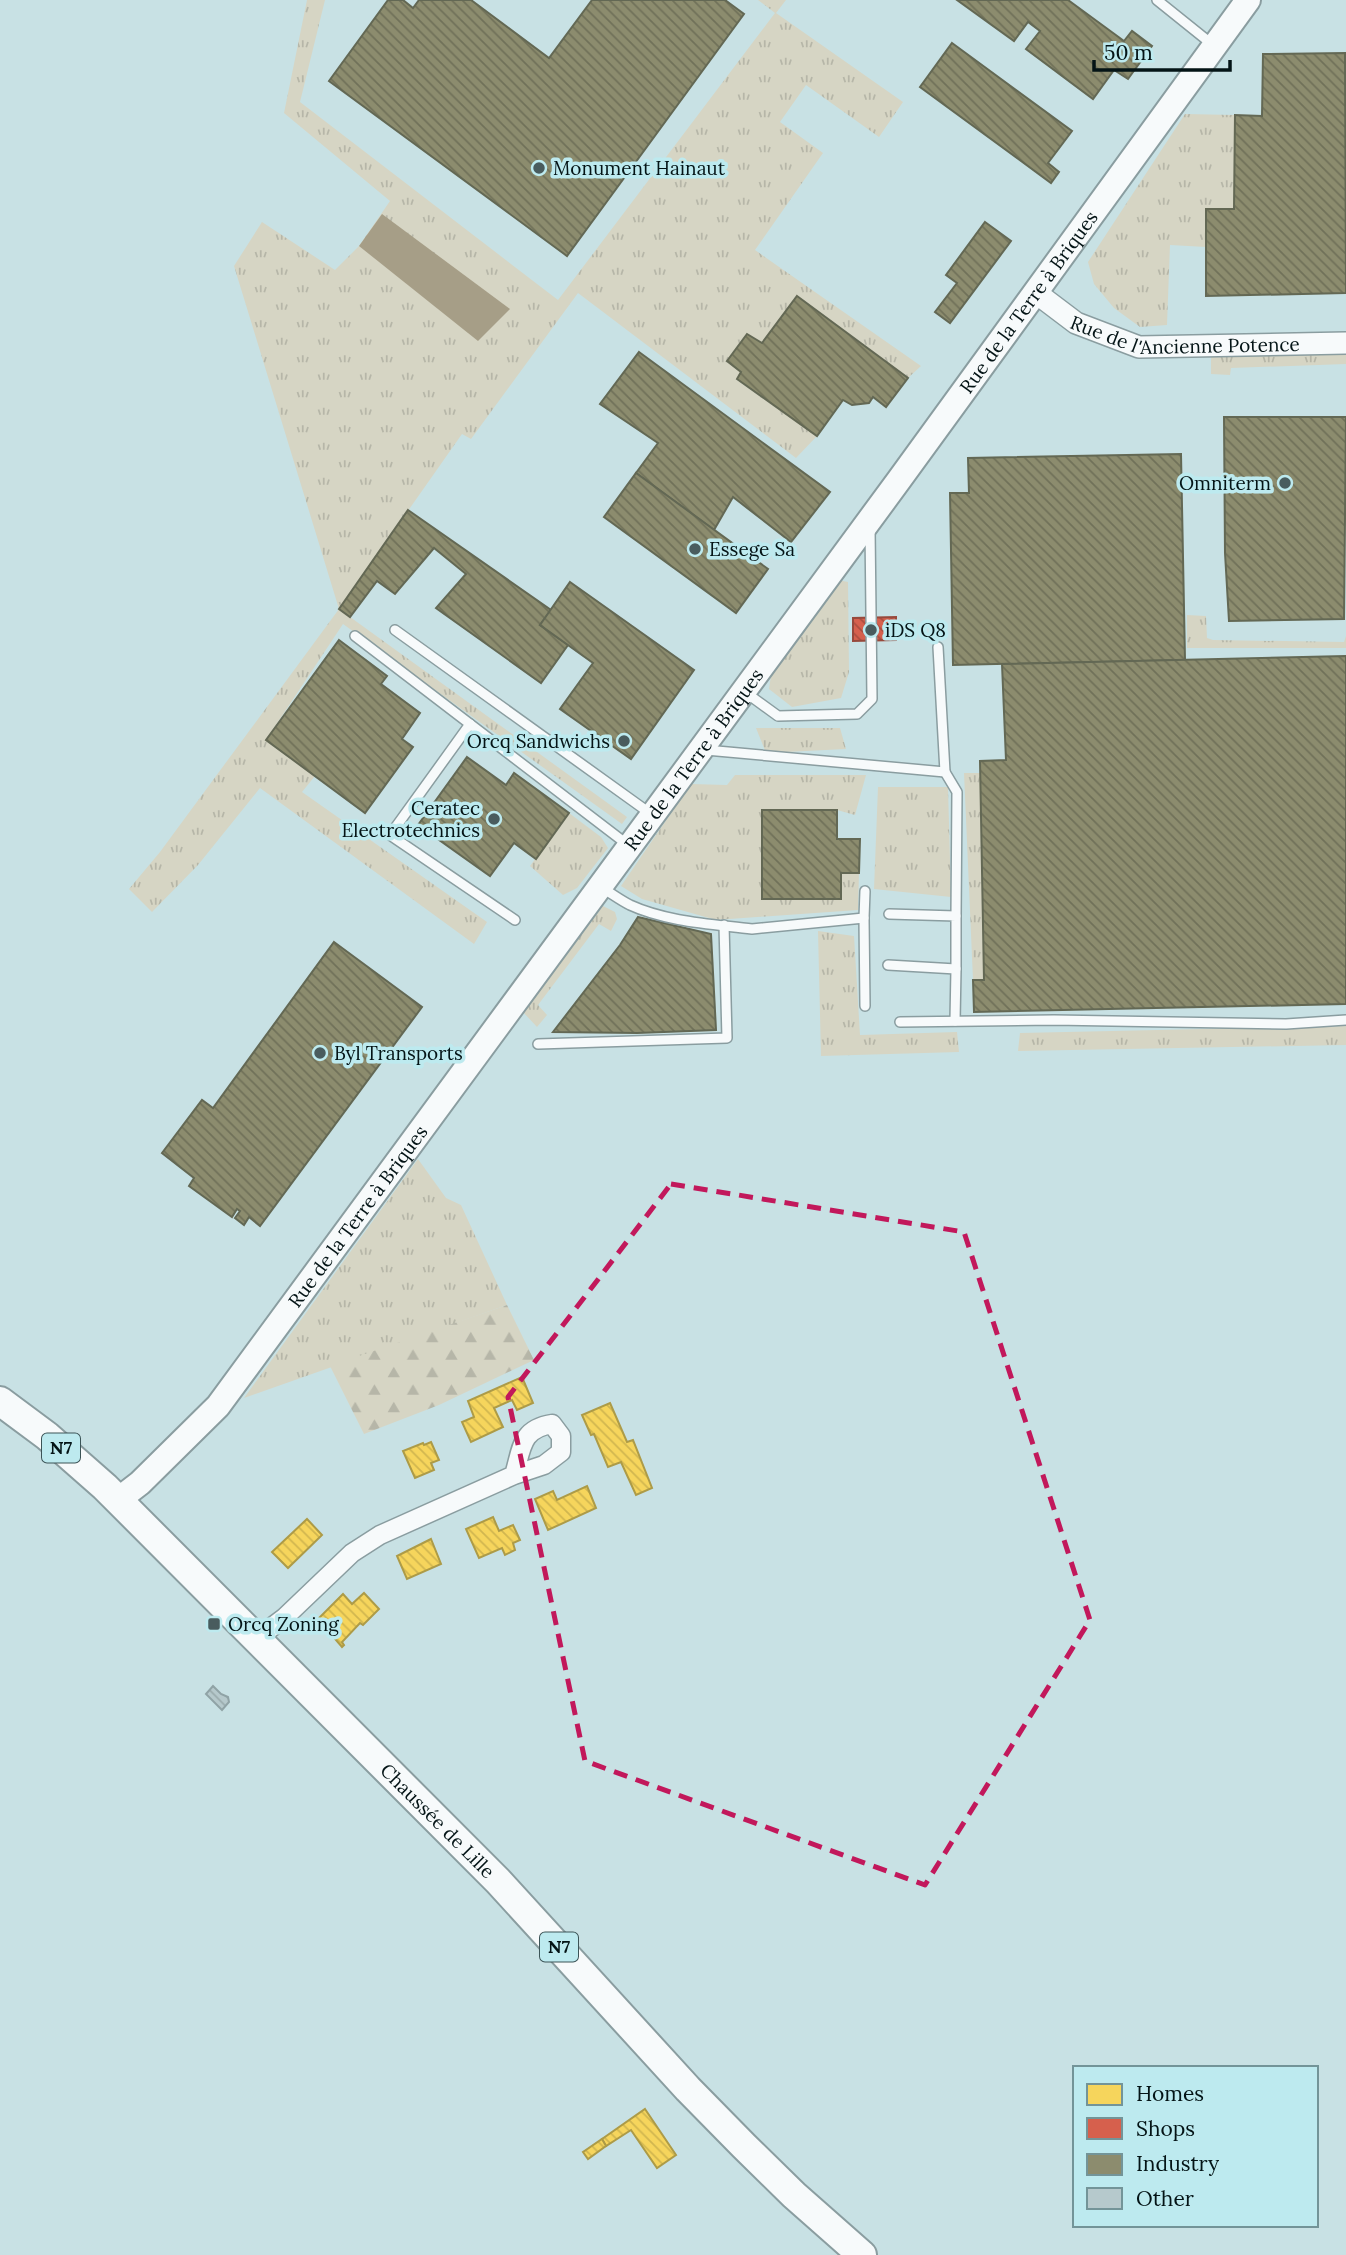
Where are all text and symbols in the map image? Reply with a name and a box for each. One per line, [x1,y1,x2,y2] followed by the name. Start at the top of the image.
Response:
[1094,28,1230,72] scale bar
[1104,39,1153,66] text: 50 m
[553,156,726,180] place label: Monument Hainaut
[531,160,547,176] marker: Monument Hainaut
[954,206,1103,398] street label: Rue de la Terre à Briques
[1067,310,1300,359] street label: Rue de l'Ancienne Potence
[1179,471,1271,495] place label: Omniterm
[1277,475,1293,491] marker: Omniterm
[709,537,795,561] place label: Essege Sa
[687,541,703,557] marker: Essege Sa
[885,618,946,642] place label: iDS Q8
[863,622,879,638] marker: iDS Q8
[619,664,768,855] street label: Rue de la Terre à Briques
[467,729,610,753] place label: Orcq Sandwichs
[616,733,632,749] marker: Orcq Sandwichs
[341,796,480,842] place label: Ceratec Electrotechnics
[486,811,502,827] marker: Ceratec Electrotechnics
[334,1041,463,1065] place label: Byl Transports
[312,1045,328,1061] marker: Byl Transports
[283,1120,433,1312] street label: Rue de la Terre à Briques
[42,1434,80,1462] road number: N7
[228,1612,339,1636] place label: Orcq Zoning
[206,1616,222,1632] marker: Orcq Zoning
[375,1758,500,1883] street label: Chaussée de Lille
[540,1933,578,1962] road number: N7
[1073,2066,1318,2227] legend
[1136,2080,1204,2107] text: Homes
[1136,2115,1195,2142] text: Shops
[1136,2150,1219,2177] text: Industry
[1136,2185,1194,2212] text: Other

